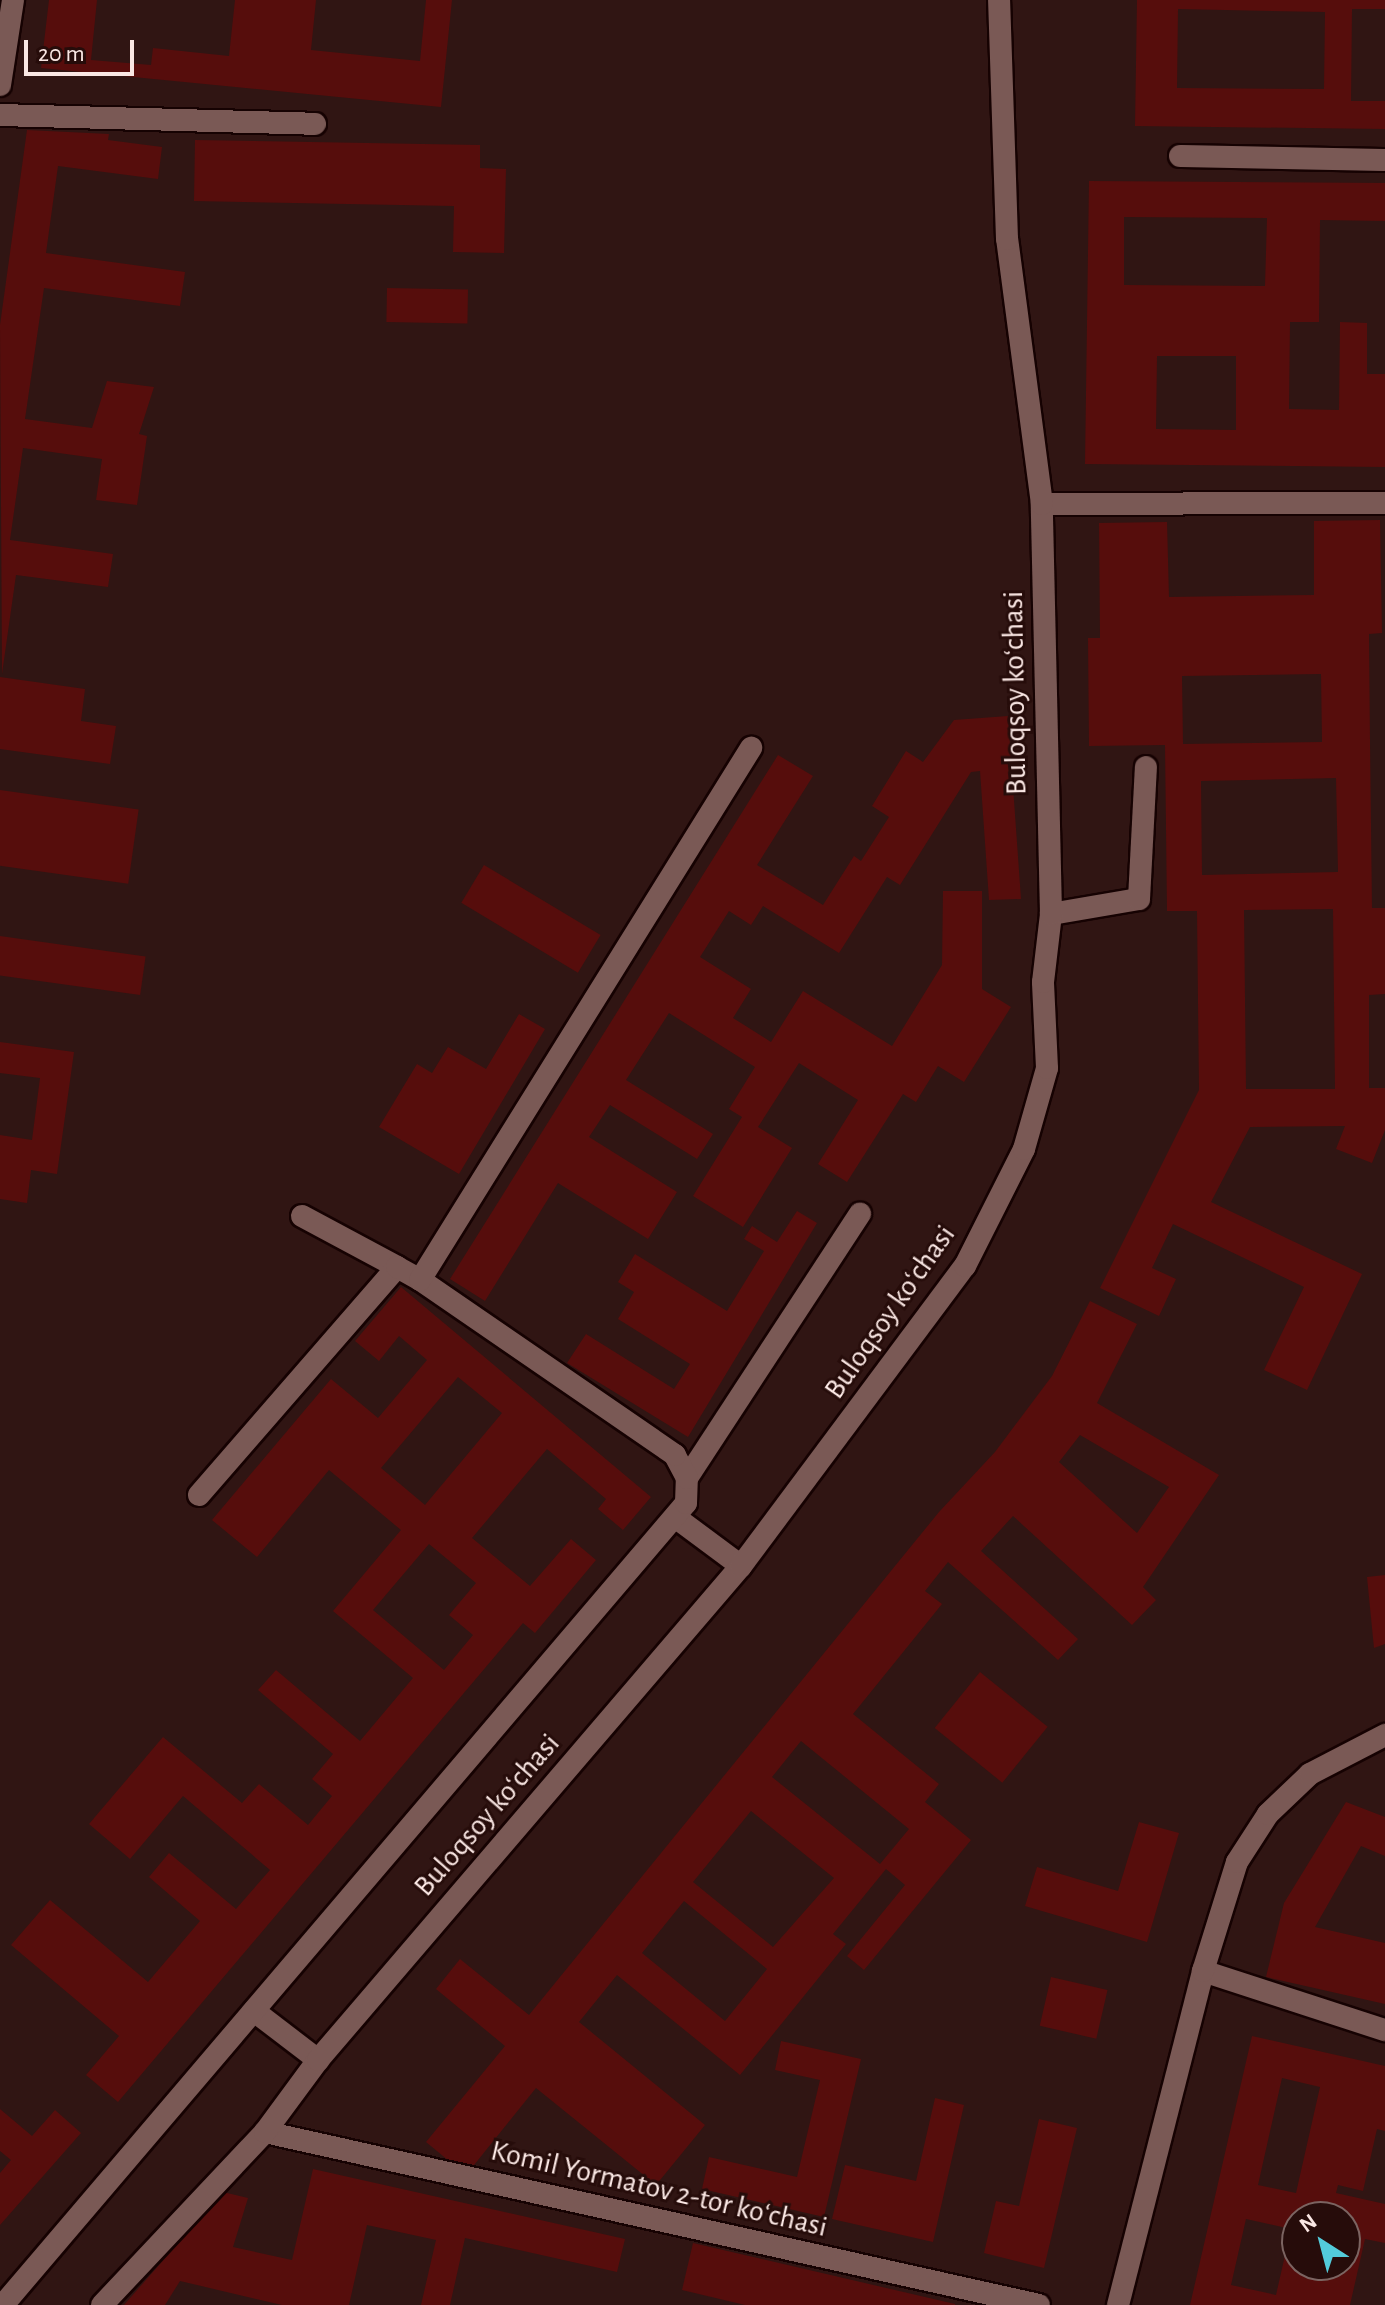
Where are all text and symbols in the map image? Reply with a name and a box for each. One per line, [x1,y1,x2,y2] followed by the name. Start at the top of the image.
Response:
[28,24,138,74] scale bar
[38,42,85,66] text: 20 m
[995,591,1035,795] street label: Buloqsoy koʻchasi
[817,1218,963,1406] street label: Buloqsoy koʻchasi
[406,1726,568,1904] street label: Buloqsoy koʻchasi
[487,2133,831,2245] street label: Komil Yormatov 2-tor koʻchasi
[1281,2201,1361,2281] north arrow
[1295,2210,1321,2237] text: N

